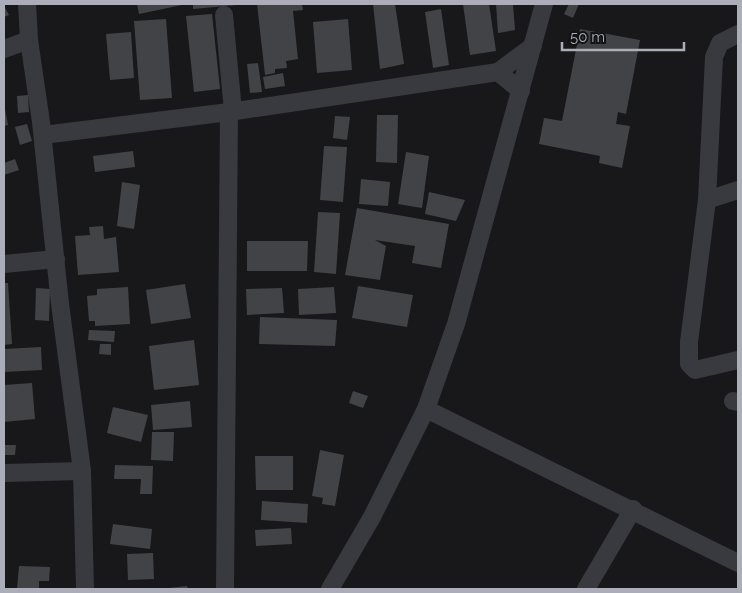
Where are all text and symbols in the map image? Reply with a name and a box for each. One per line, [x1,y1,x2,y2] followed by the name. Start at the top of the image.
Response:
[562,20,684,52] scale bar
[570,28,605,46] text: 50 m

